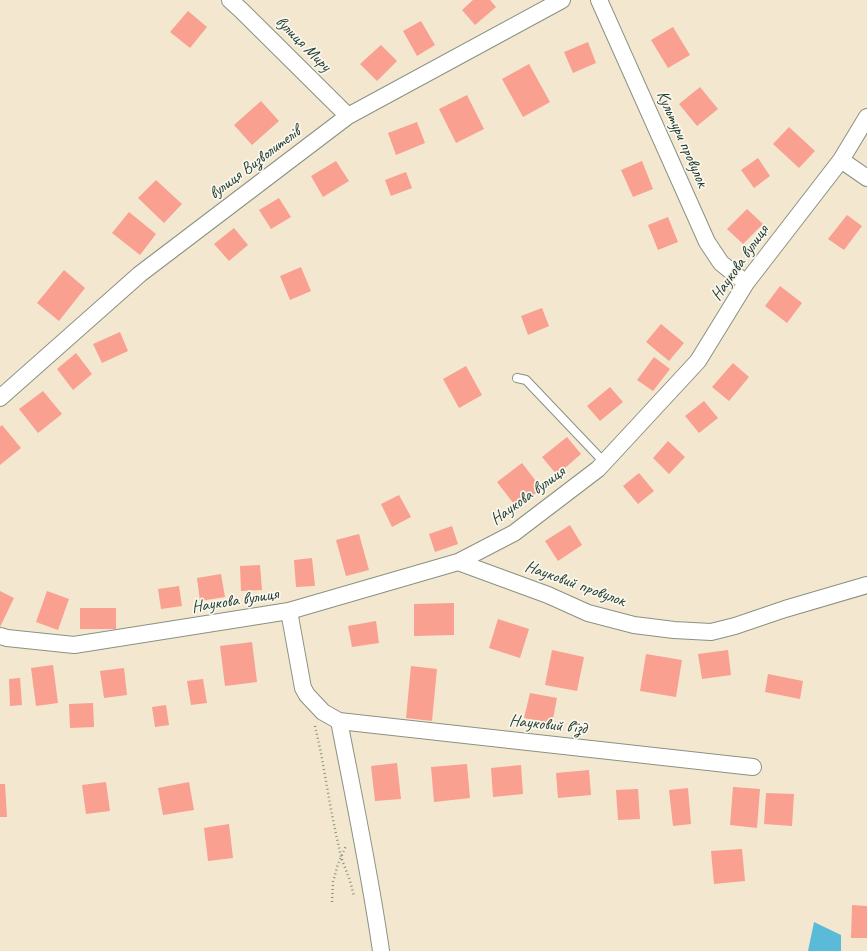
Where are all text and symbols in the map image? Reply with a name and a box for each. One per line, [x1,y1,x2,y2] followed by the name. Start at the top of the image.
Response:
[271,12,335,76] street label: вулиця Миру
[652,88,712,190] street label: Культури провулок
[205,122,305,204] street label: вулиця Визволителів
[707,221,773,305] street label: Наукова вулиця
[487,462,569,530] street label: Наукова вулиця
[522,556,628,612] street label: Науковий провулок
[190,584,280,618] street label: Наукова вулиця
[508,711,588,739] street label: Науковий в'їзд

